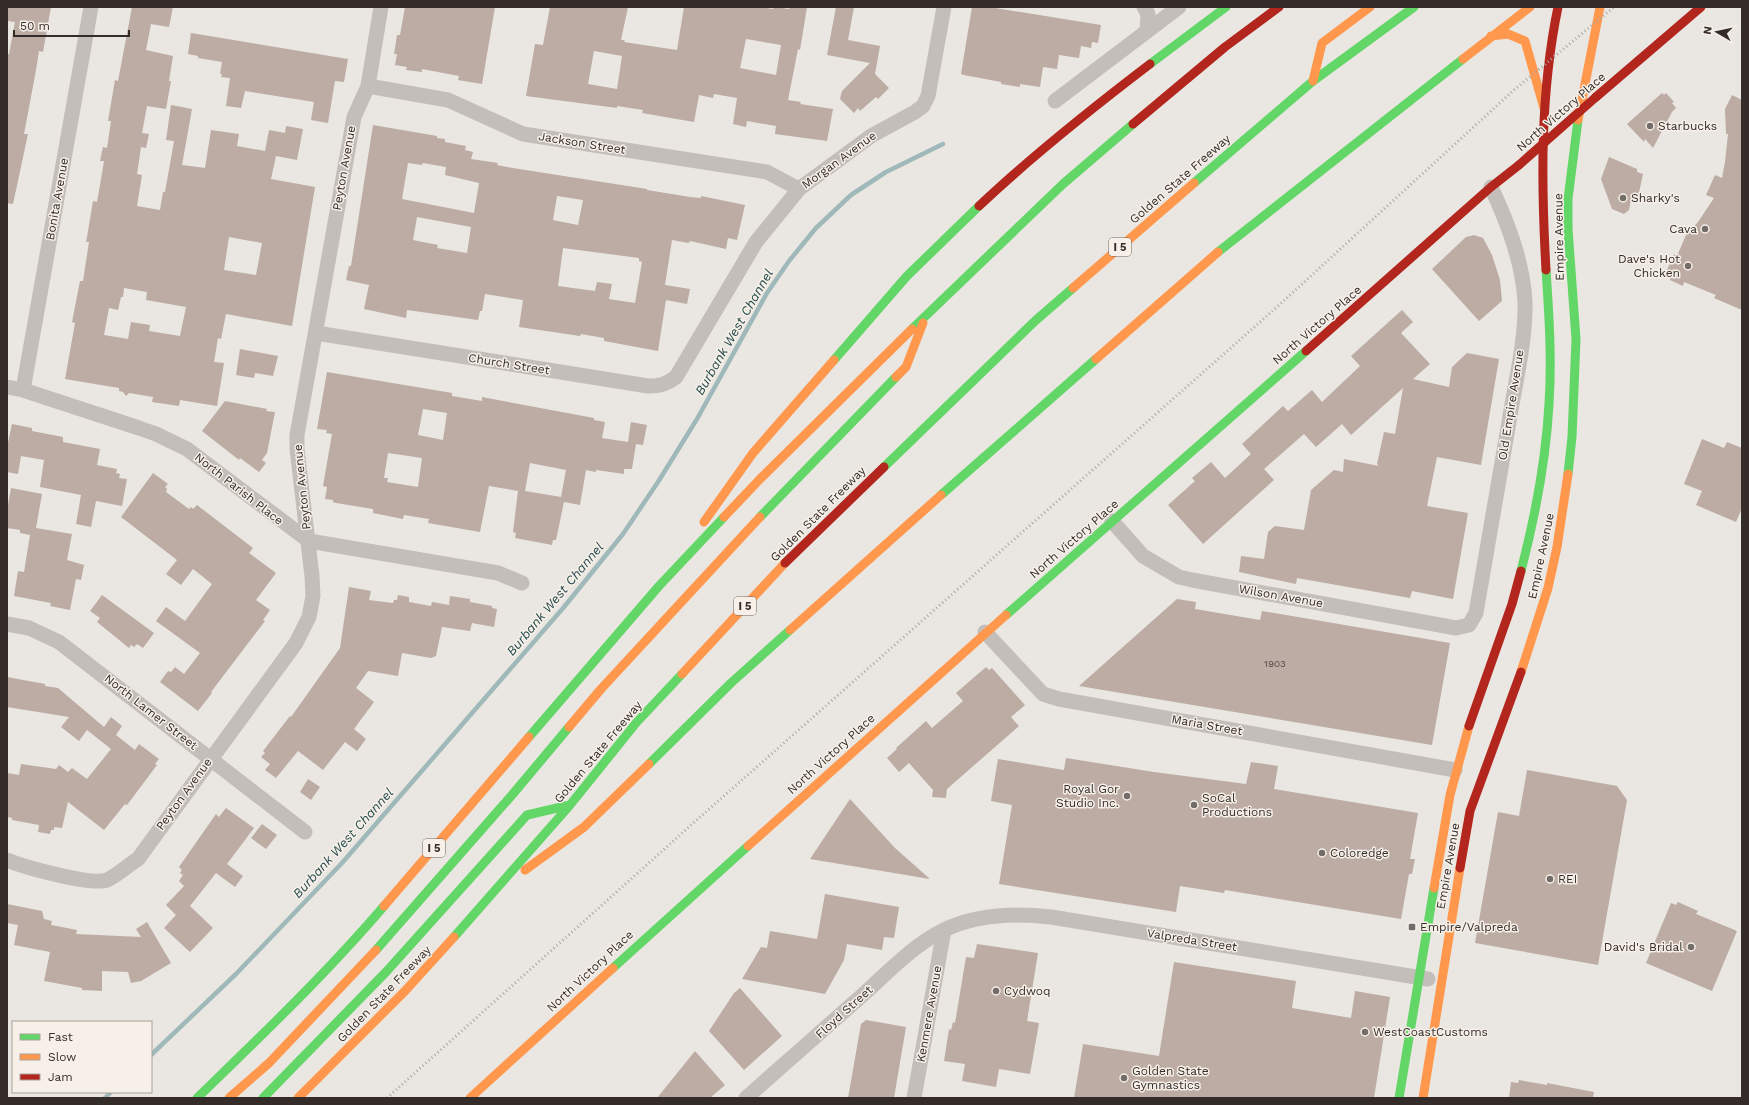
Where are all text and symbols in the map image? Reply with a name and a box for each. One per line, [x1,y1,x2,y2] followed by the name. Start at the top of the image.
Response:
[14,12,129,38] scale bar
[1697,12,1737,52] north arrow
[20,19,50,33] text: 50 m
[1701,25,1715,36] text: N
[1514,70,1608,154] street label: North Victory Place
[1658,119,1717,133] place label: Starbucks
[1645,121,1655,131] marker: Starbucks
[330,124,358,211] street label: Peyton Avenue
[799,128,879,192] street label: Morgan Avenue
[537,129,627,157] street label: Jackson Street
[1127,131,1234,226] street label: Golden State Freeway
[43,157,71,241] street label: Bonita Avenue
[1631,191,1680,205] place label: Sharky's
[1551,193,1567,281] street label: Empire Avenue
[1618,193,1628,203] marker: Sharky's
[1669,222,1697,236] place label: Cava
[1700,224,1710,234] marker: Cava
[1109,238,1131,256] road number: I 5
[1618,252,1680,280] place label: Dave's Hot Chicken
[1683,261,1693,271] marker: Dave's Hot Chicken
[692,266,776,398] water label: Burbank West Channel
[1270,283,1364,367] street label: North Victory Place
[1495,349,1527,461] street label: Old Empire Avenue
[467,351,551,377] street label: Church Street
[291,444,313,530] street label: Peyton Avenue
[192,450,286,528] street label: North Parish Place
[768,463,869,564] street label: Golden State Freeway
[1027,497,1121,581] street label: North Victory Place
[1525,512,1557,600] street label: Empire Avenue
[503,539,607,658] water label: Burbank West Channel
[1238,582,1324,610] street label: Wilson Avenue
[734,597,756,615] road number: I 5
[1264,658,1286,669] house number: 1903
[102,671,200,753] street label: North Lamer Street
[551,698,645,806] street label: Golden State Freeway
[784,711,878,797] street label: North Victory Place
[1170,712,1244,738] street label: Maria Street
[153,755,215,833] street label: Peyton Avenue
[1056,782,1119,810] place label: Royal Gor Studio Inc.
[290,785,396,901] water label: Burbank West Channel
[1122,791,1132,801] marker: Royal Gor Studio Inc.
[1202,791,1272,819] place label: SoCal Productions
[1189,800,1199,810] marker: SoCal Productions
[1434,822,1463,910] street label: Empire Avenue
[423,839,445,857] road number: I 5
[1330,846,1389,860] place label: Coloredge
[1317,848,1327,858] marker: Coloredge
[1558,872,1577,886] place label: REI
[1545,874,1555,884] marker: REI
[1420,920,1518,934] place label: Empire/Valpreda
[1407,922,1417,932] marker: Empire/Valpreda
[1146,926,1238,954] street label: Valpreda Street
[544,927,636,1015] street label: North Victory Place
[1604,940,1683,954] place label: David's Bridal
[334,942,434,1045] street label: Golden State Freeway
[1686,942,1696,952] marker: David's Bridal
[914,965,944,1063] street label: Kenmere Avenue
[813,983,875,1041] street label: Floyd Street
[1004,984,1051,998] place label: Cydwoq
[991,986,1001,996] marker: Cydwoq
[12,1021,152,1093] legend
[1373,1025,1488,1039] place label: WestCoastCustoms
[1360,1027,1370,1037] marker: WestCoastCustoms
[48,1030,73,1044] text: Fast
[48,1050,76,1064] text: Slow
[1132,1064,1209,1092] place label: Golden State Gymnastics
[48,1070,73,1084] text: Jam
[1119,1073,1129,1083] marker: Golden State Gymnastics

